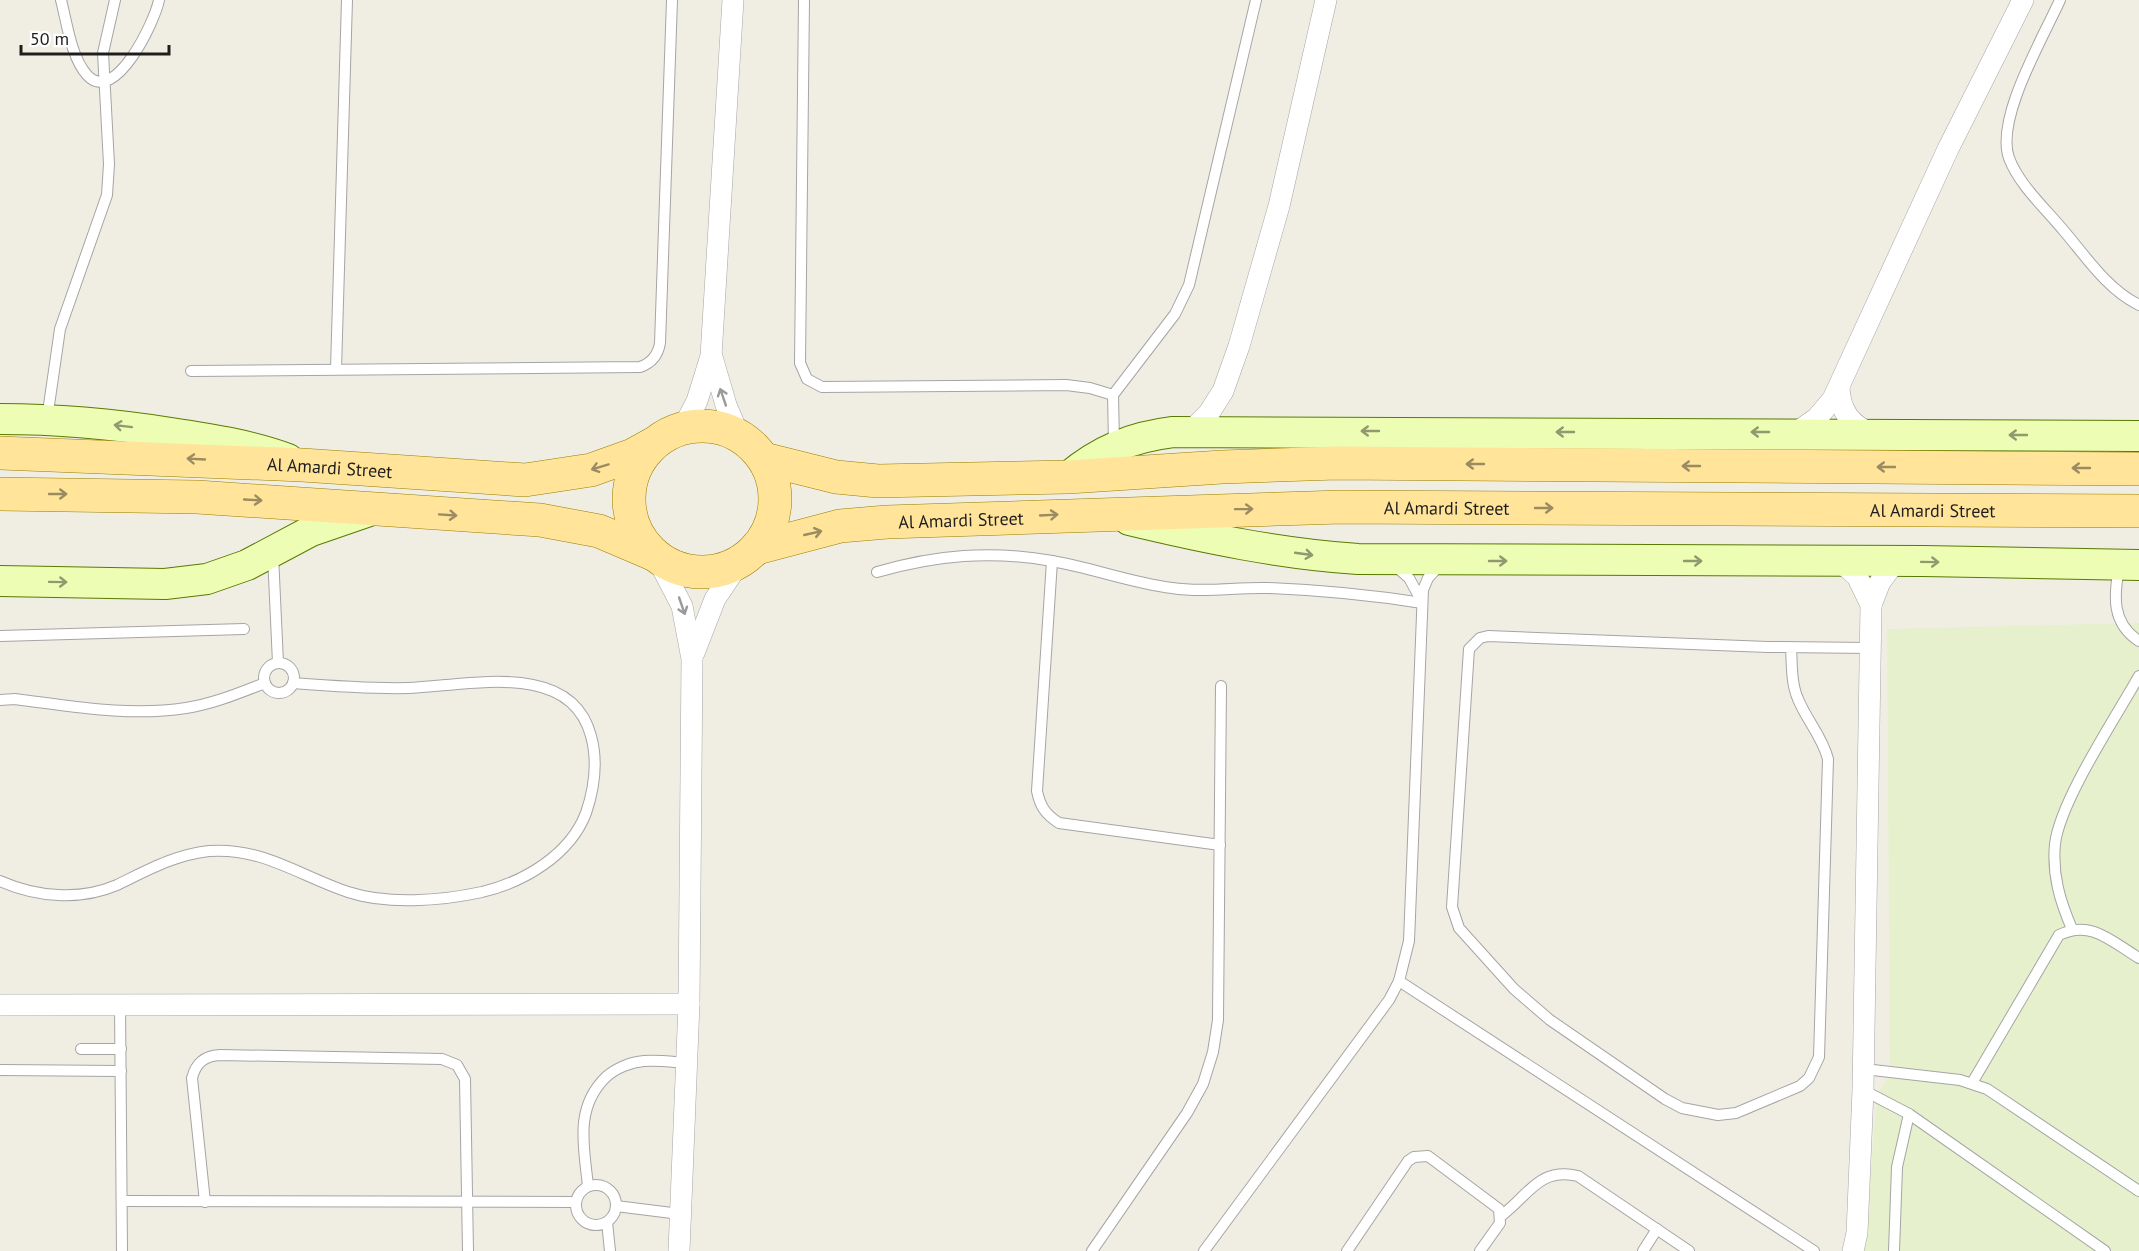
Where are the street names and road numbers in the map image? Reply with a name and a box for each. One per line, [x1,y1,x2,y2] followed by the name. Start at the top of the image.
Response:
[267,452,393,483] street label: Al Amardi Street
[1384,496,1510,519] street label: Al Amardi Street
[1870,498,1996,522] street label: Al Amardi Street
[898,506,1024,533] street label: Al Amardi Street

